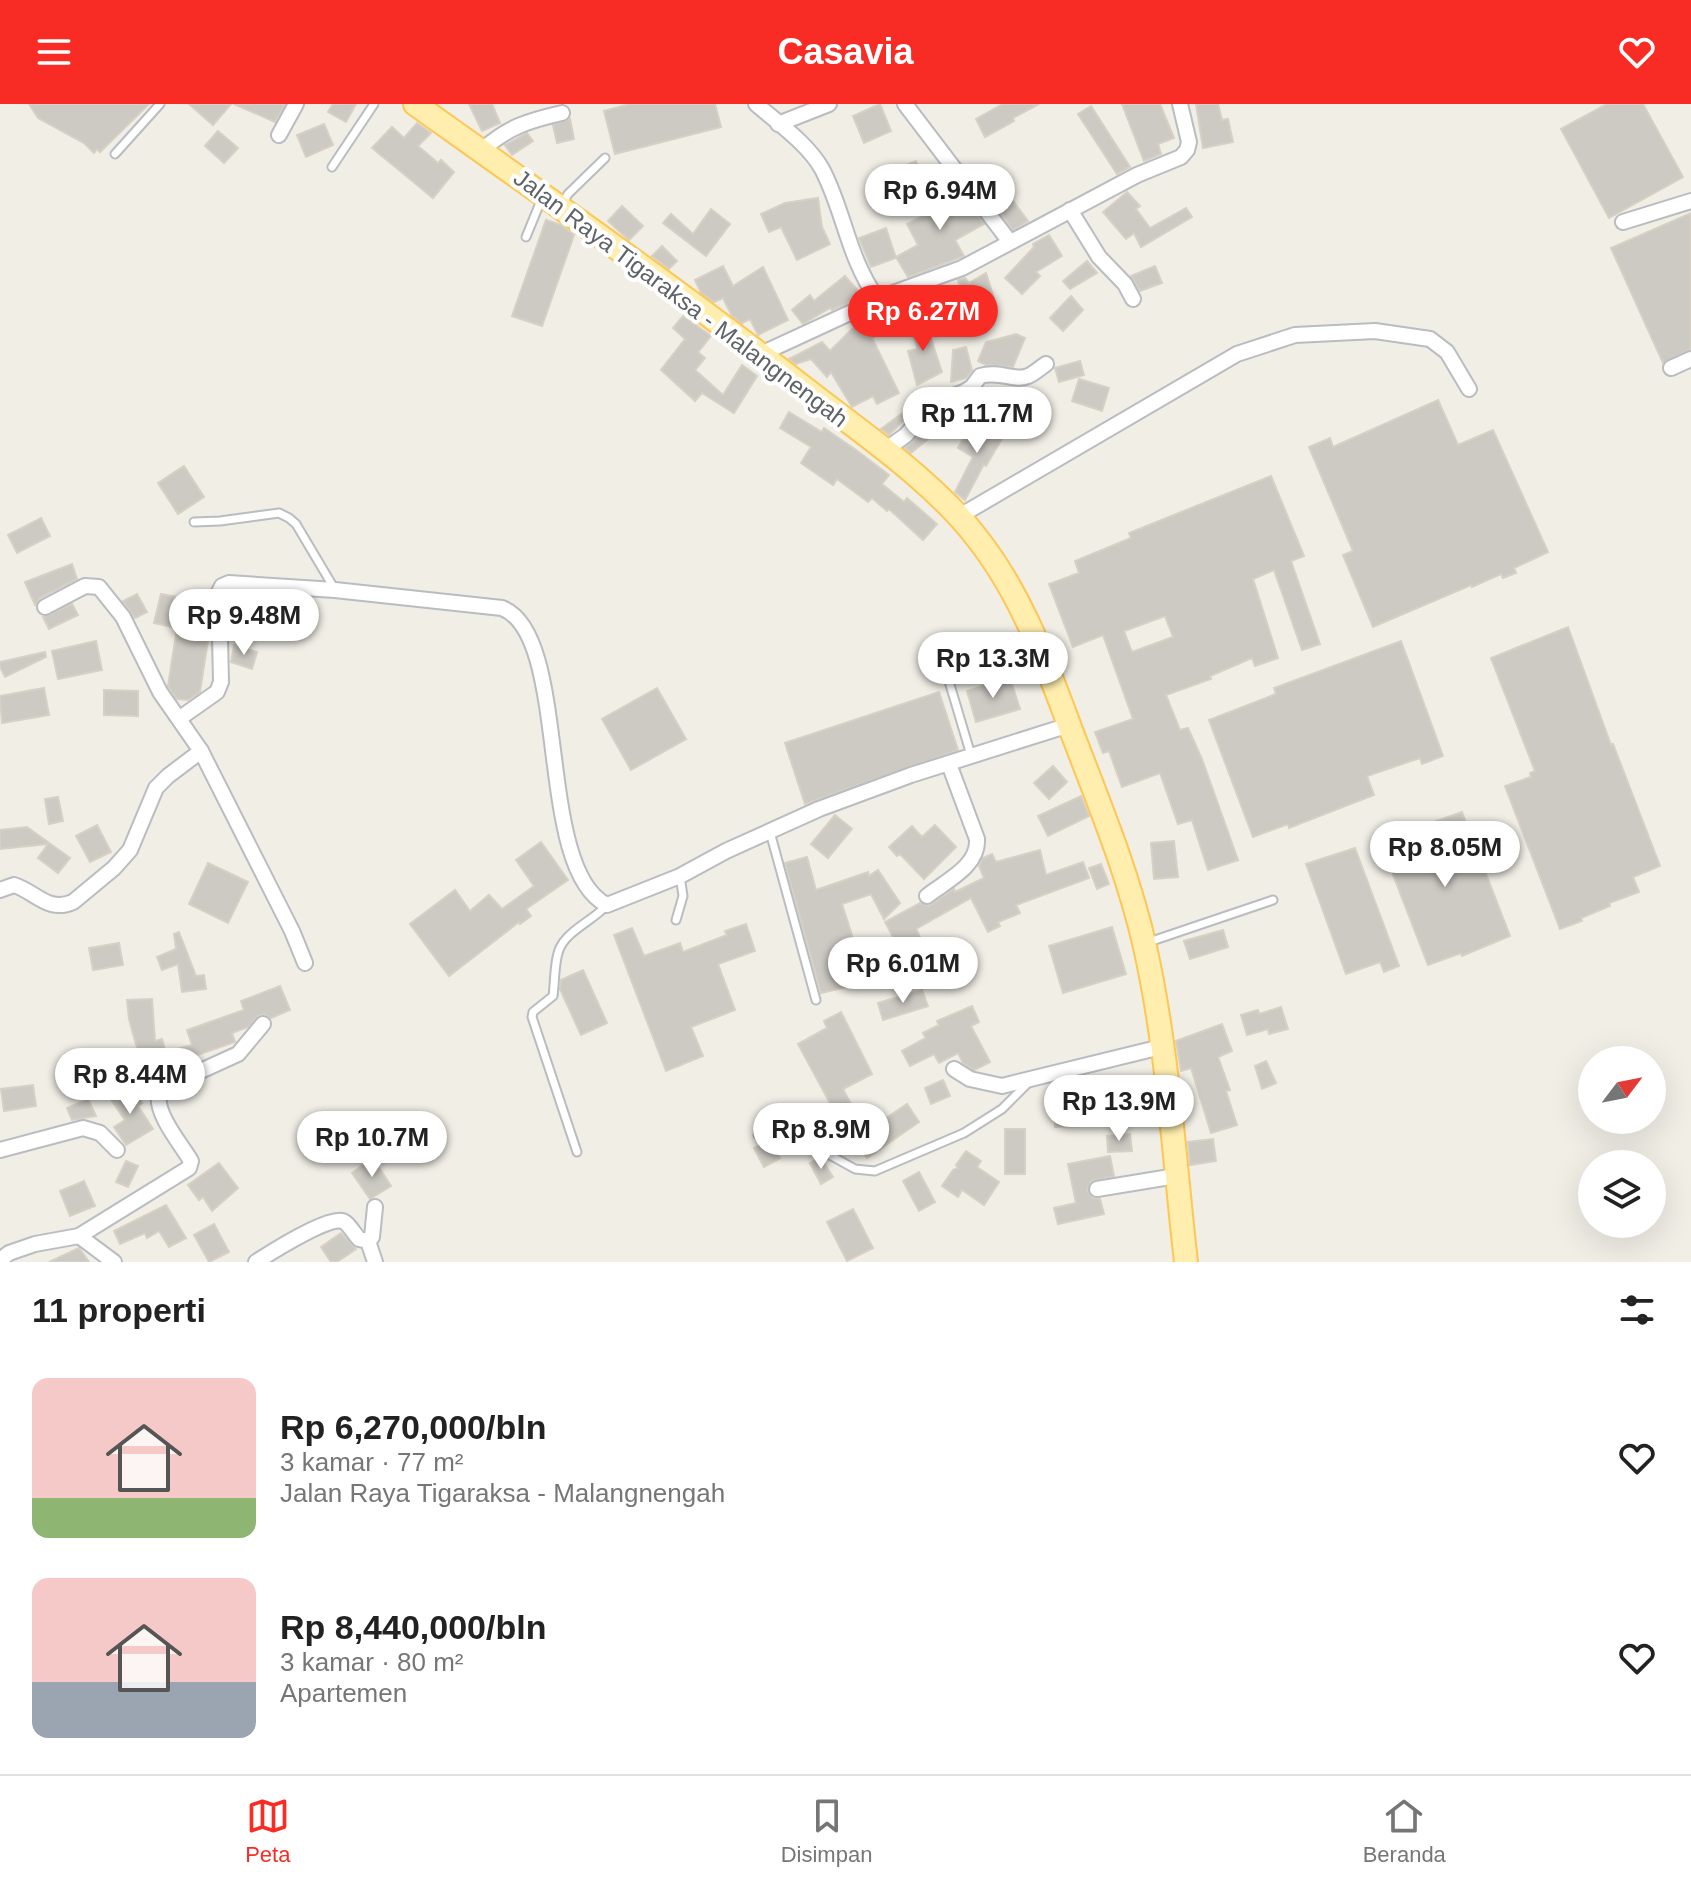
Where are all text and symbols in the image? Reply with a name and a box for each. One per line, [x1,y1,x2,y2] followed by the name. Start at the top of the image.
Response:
[32,30,76,74] icon: menu
[1615,30,1659,74] icon: heart
[777,31,914,72] text: Casavia
[509,164,853,432] street label: Jalan Raya Tigaraksa - Malangnengah
[857,164,1023,232] pin: Rp 6.94M
[883,175,997,205] text: Rp 6.94M
[840,285,1006,353] pin: Rp 6.27M
[866,296,980,326] text: Rp 6.27M
[894,387,1060,455] pin: Rp 11.7M
[921,398,1033,428] text: Rp 11.7M
[161,589,327,657] pin: Rp 9.48M
[187,600,301,630] text: Rp 9.48M
[910,632,1076,700] pin: Rp 13.3M
[936,643,1050,673] text: Rp 13.3M
[1362,821,1528,889] pin: Rp 8.05M
[1388,832,1502,862] text: Rp 8.05M
[820,937,986,1005] pin: Rp 6.01M
[846,948,960,978] text: Rp 6.01M
[1578,1046,1666,1134] north arrow
[1578,1046,1666,1238] map controls
[47,1048,213,1116] pin: Rp 8.44M
[73,1059,187,1089] text: Rp 8.44M
[1036,1075,1202,1143] pin: Rp 13.9M
[1062,1086,1176,1116] text: Rp 13.9M
[747,1103,895,1171] pin: Rp 8.9M
[289,1111,455,1179] pin: Rp 10.7M
[771,1114,871,1144] text: Rp 8.9M
[315,1122,429,1152] text: Rp 10.7M
[1578,1150,1666,1238] button: layers
[1615,1288,1659,1332] icon: filters
[32,1291,206,1329] text: 11 properti
[280,1408,546,1446] text: Rp 6,270,000/bln
[96,1410,192,1506] icon: home
[1615,1436,1659,1480] icon: heart
[280,1447,464,1477] text: 3 kamar · 77 m²
[280,1478,725,1508] text: Jalan Raya Tigaraksa - Malangnengah
[280,1608,546,1646] text: Rp 8,440,000/bln
[96,1610,192,1706] icon: home
[1615,1636,1659,1680] icon: heart
[280,1647,464,1677] text: 3 kamar · 80 m²
[280,1678,407,1708] text: Apartemen
[245,1794,290,1868] tab: Peta
[781,1794,872,1868] tab: Disimpan
[1363,1794,1446,1868] tab: Beranda

